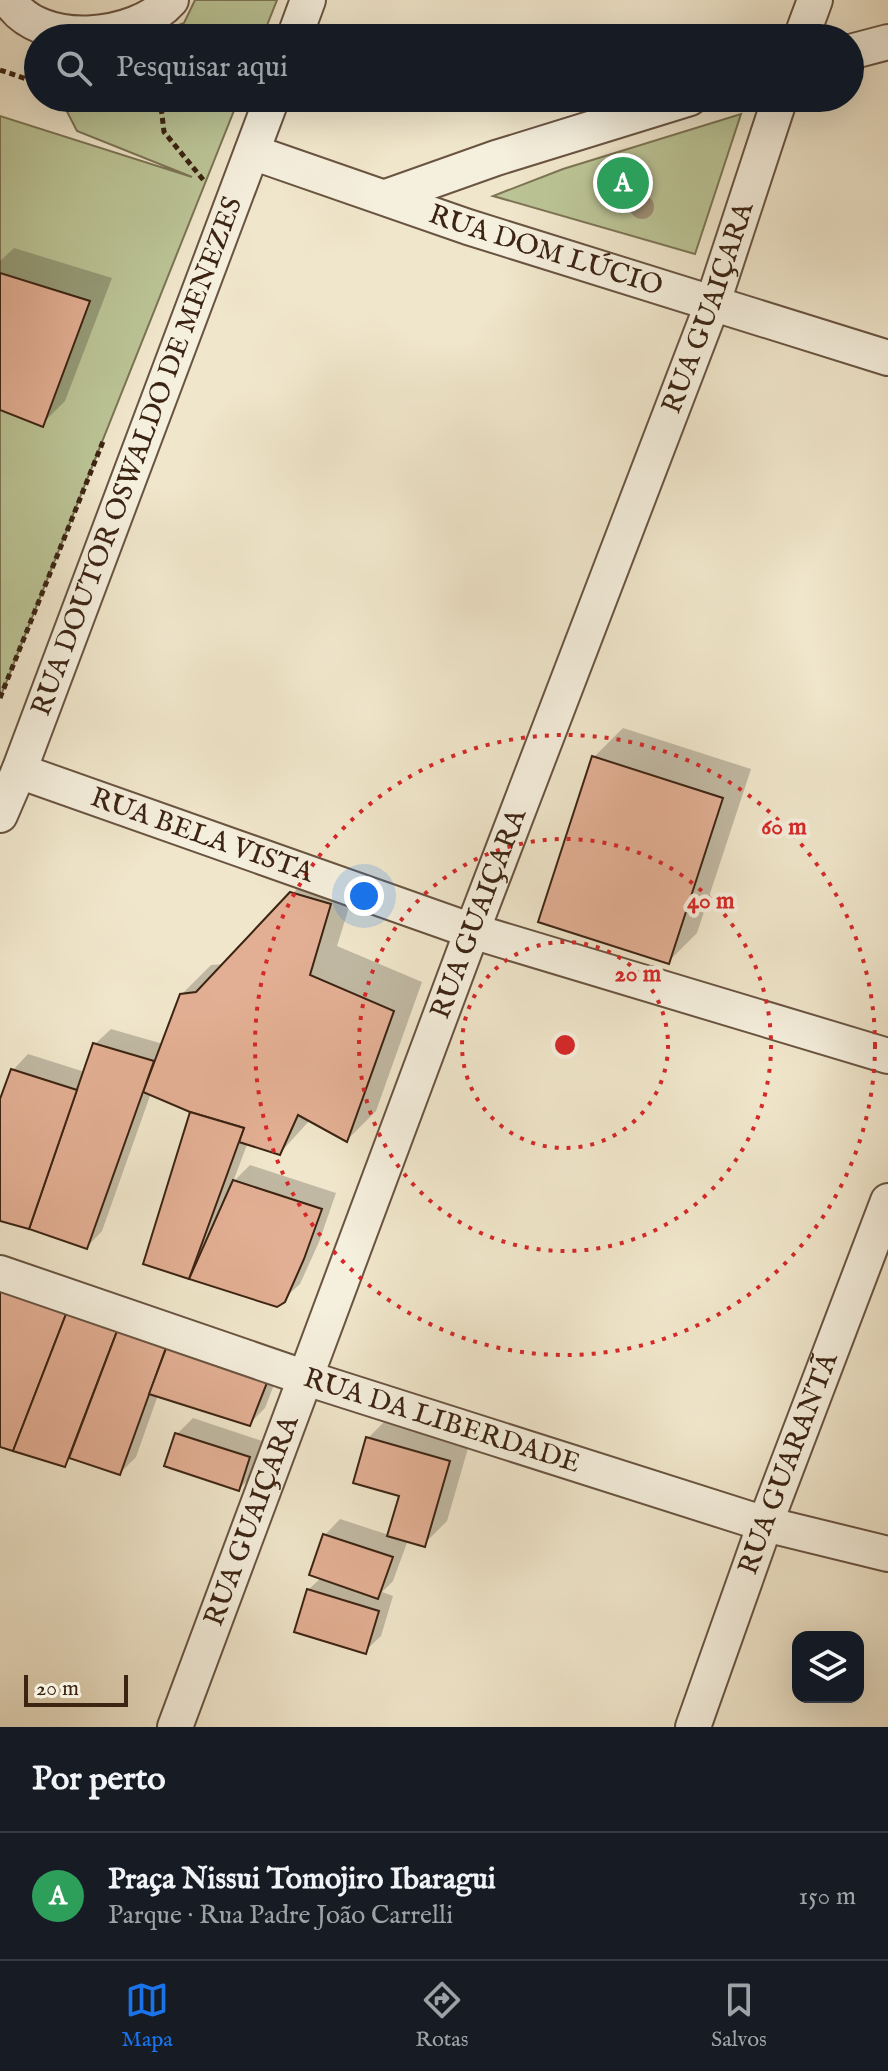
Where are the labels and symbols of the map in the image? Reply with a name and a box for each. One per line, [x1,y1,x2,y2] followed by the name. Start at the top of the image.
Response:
[597,153,649,213] pin: A
[24,192,251,721] street label: RUA DOUTOR OSWALDO DE MENEZES
[424,197,667,304] street label: RUA DOM LÚCIO
[654,197,762,419] street label: RUA GUAIÇARA
[86,780,319,891] street label: RUA BELA VISTA
[423,803,535,1024] street label: RUA GUAIÇARA
[761,812,807,843] text: 60 m
[344,876,384,916] your location
[687,886,735,917] text: 40 m
[615,959,662,990] text: 20 m
[551,1031,579,1059] centre of rings
[731,1347,846,1579] street label: RUA GUARANTÃ
[299,1361,584,1482] street label: RUA DA LIBERDADE
[197,1410,307,1631] street label: RUA GUAIÇARA
[24,1671,128,1707] scale bar

